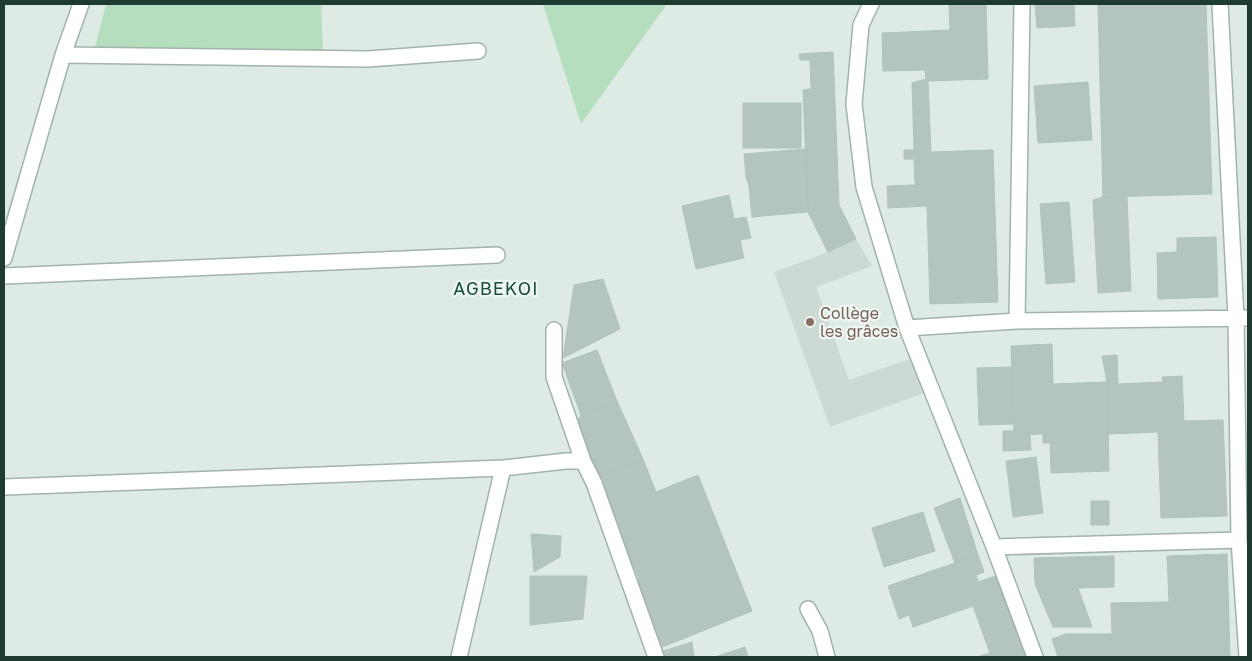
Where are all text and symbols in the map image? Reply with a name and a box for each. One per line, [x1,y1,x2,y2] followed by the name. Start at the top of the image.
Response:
[453,277,539,299] district label: AGBEKOI
[820,303,898,341] place label: Collège les grâces
[804,316,816,328] marker: Collège les grâces

